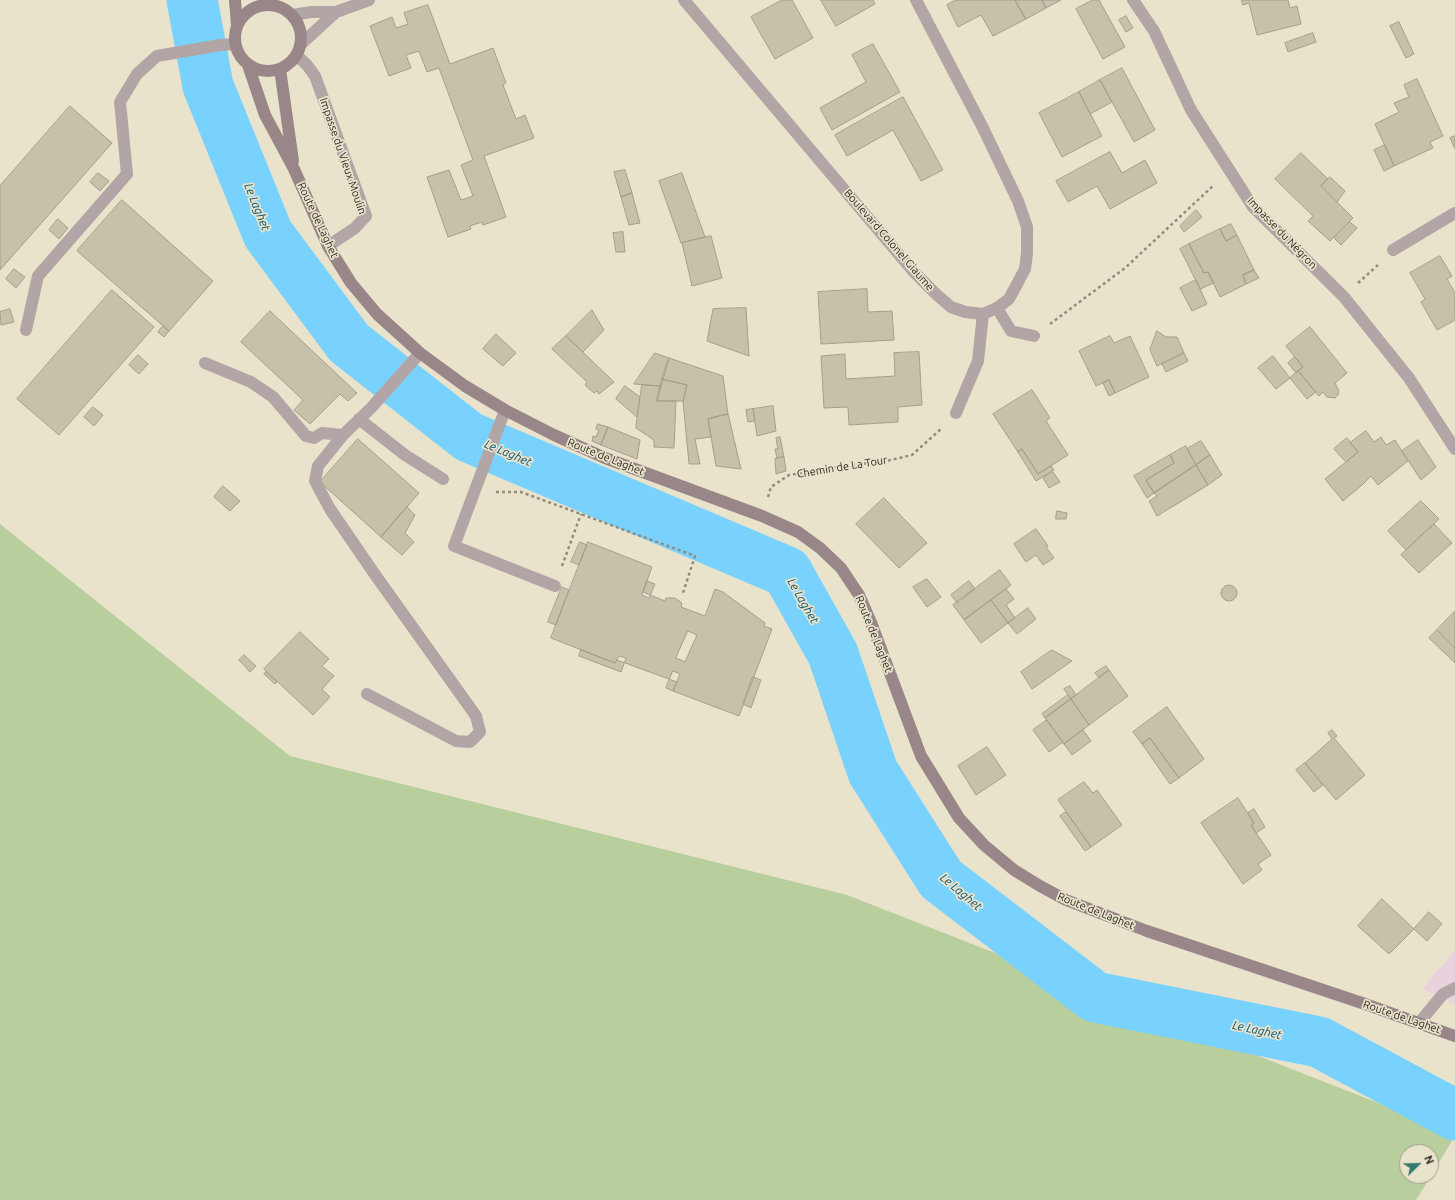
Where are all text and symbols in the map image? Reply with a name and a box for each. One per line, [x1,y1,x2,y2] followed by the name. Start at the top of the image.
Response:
[317,96,369,216] street label: Impasse du Vieux Moulin
[295,180,341,260] street label: Route de Laghet
[241,181,273,233] water label: Le Laghet
[841,186,937,294] street label: Boulevard Colonel Giaume
[1244,194,1320,272] street label: Impasse du Négron
[566,436,646,478] street label: Route de Laghet
[482,437,534,469] water label: Le Laghet
[796,453,888,481] street label: Chemin de La Tour
[784,576,822,626] water label: Le Laghet
[853,594,895,674] street label: Route de Laghet
[937,870,985,914] water label: Le Laghet
[1056,890,1136,932] street label: Route de Laghet
[1361,997,1443,1037] street label: Route de Laghet
[1231,1018,1283,1042] water label: Le Laghet
[1399,1144,1439,1184] north arrow
[1422,1154,1436,1166] text: N

